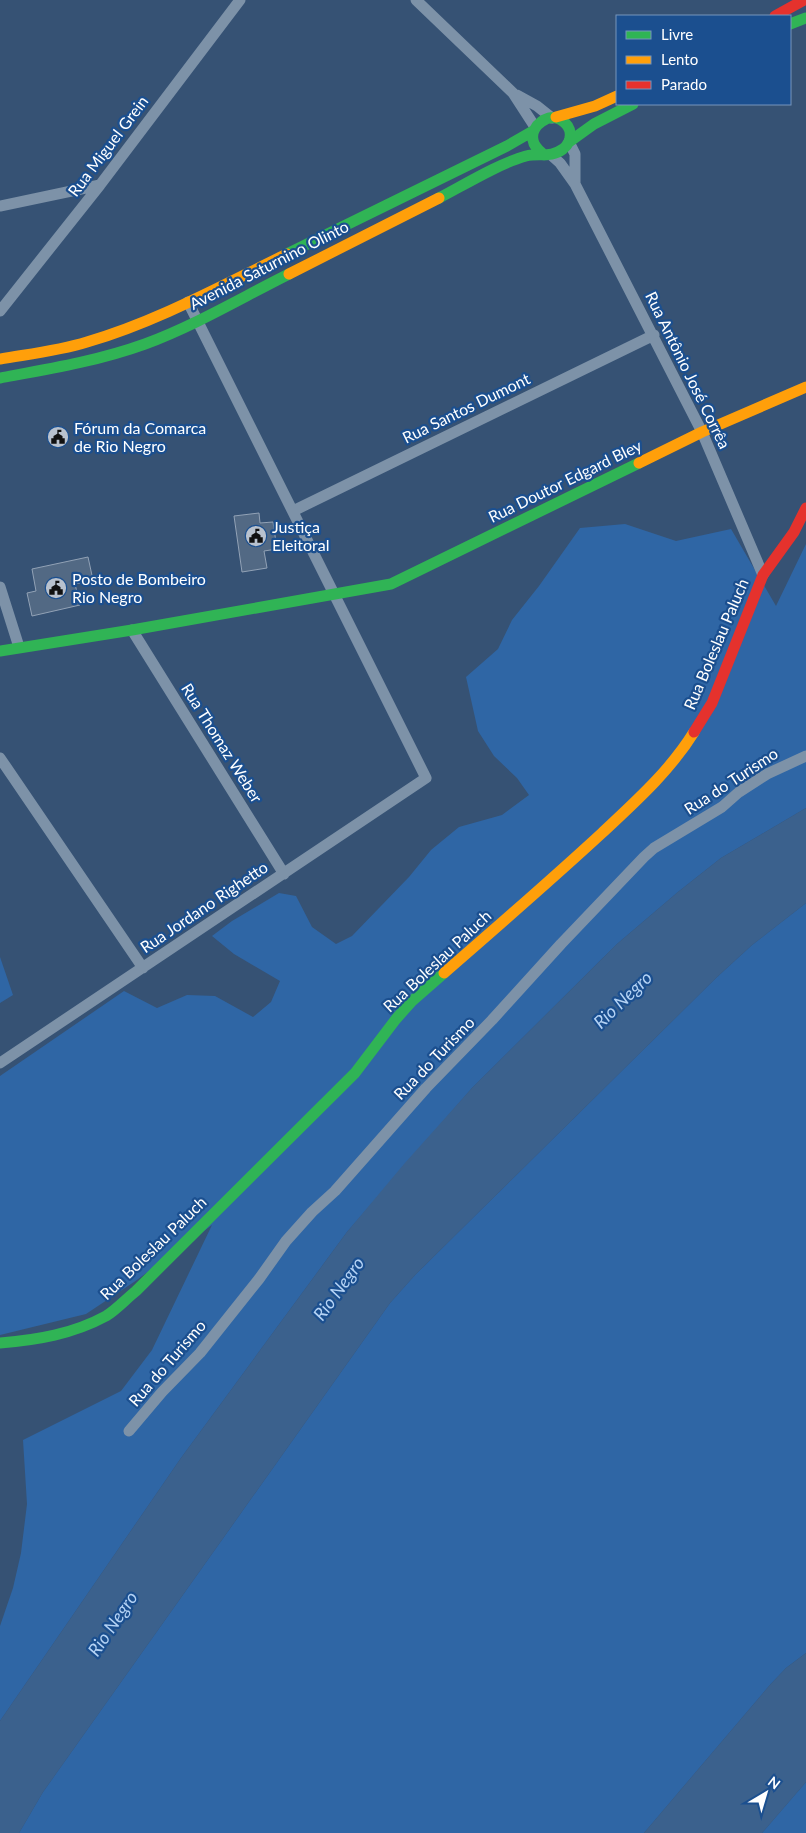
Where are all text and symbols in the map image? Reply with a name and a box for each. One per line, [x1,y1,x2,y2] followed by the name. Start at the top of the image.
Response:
[616,15,791,105] legend
[661,25,693,43] text: Livre
[661,50,698,68] text: Lento
[661,75,707,93] text: Parado
[64,92,152,200] street label: Rua Miguel Grein
[186,216,352,313] street label: Avenida Saturnino Olinto
[642,288,735,451] street label: Rua Antônio José Corrêa
[399,368,533,447] street label: Rua Santos Dumont
[74,418,206,455] place label: Fórum da Comarca de Rio Negro
[46,425,70,449] public building icon: Fórum da Comarca de Rio Negro
[485,435,645,526] street label: Rua Doutor Edgard Bley
[272,517,329,554] place label: Justiça Eleitoral
[244,524,268,548] public building icon: Justiça Eleitoral
[72,569,206,606] place label: Posto de Bombeiro Rio Negro
[679,575,752,712] street label: Rua Boleslau Paluch
[44,576,68,600] public building icon: Posto de Bombeiro Rio Negro
[178,680,267,806] street label: Rua Thomaz Weber
[680,743,781,818] street label: Rua do Turismo
[136,857,271,956] street label: Rua Jordano Righetto
[379,906,494,1015] street label: Rua Boleslau Paluch
[588,966,656,1033] water label: Rio Negro
[389,1012,478,1103] street label: Rua do Turismo
[96,1192,210,1303] street label: Rua Boleslau Paluch
[308,1252,369,1324] water label: Rio Negro
[124,1316,209,1410] street label: Rua do Turismo
[83,1587,142,1660] water label: Rio Negro
[741,1768,791,1818] north arrow
[765,1772,784,1792] text: N

